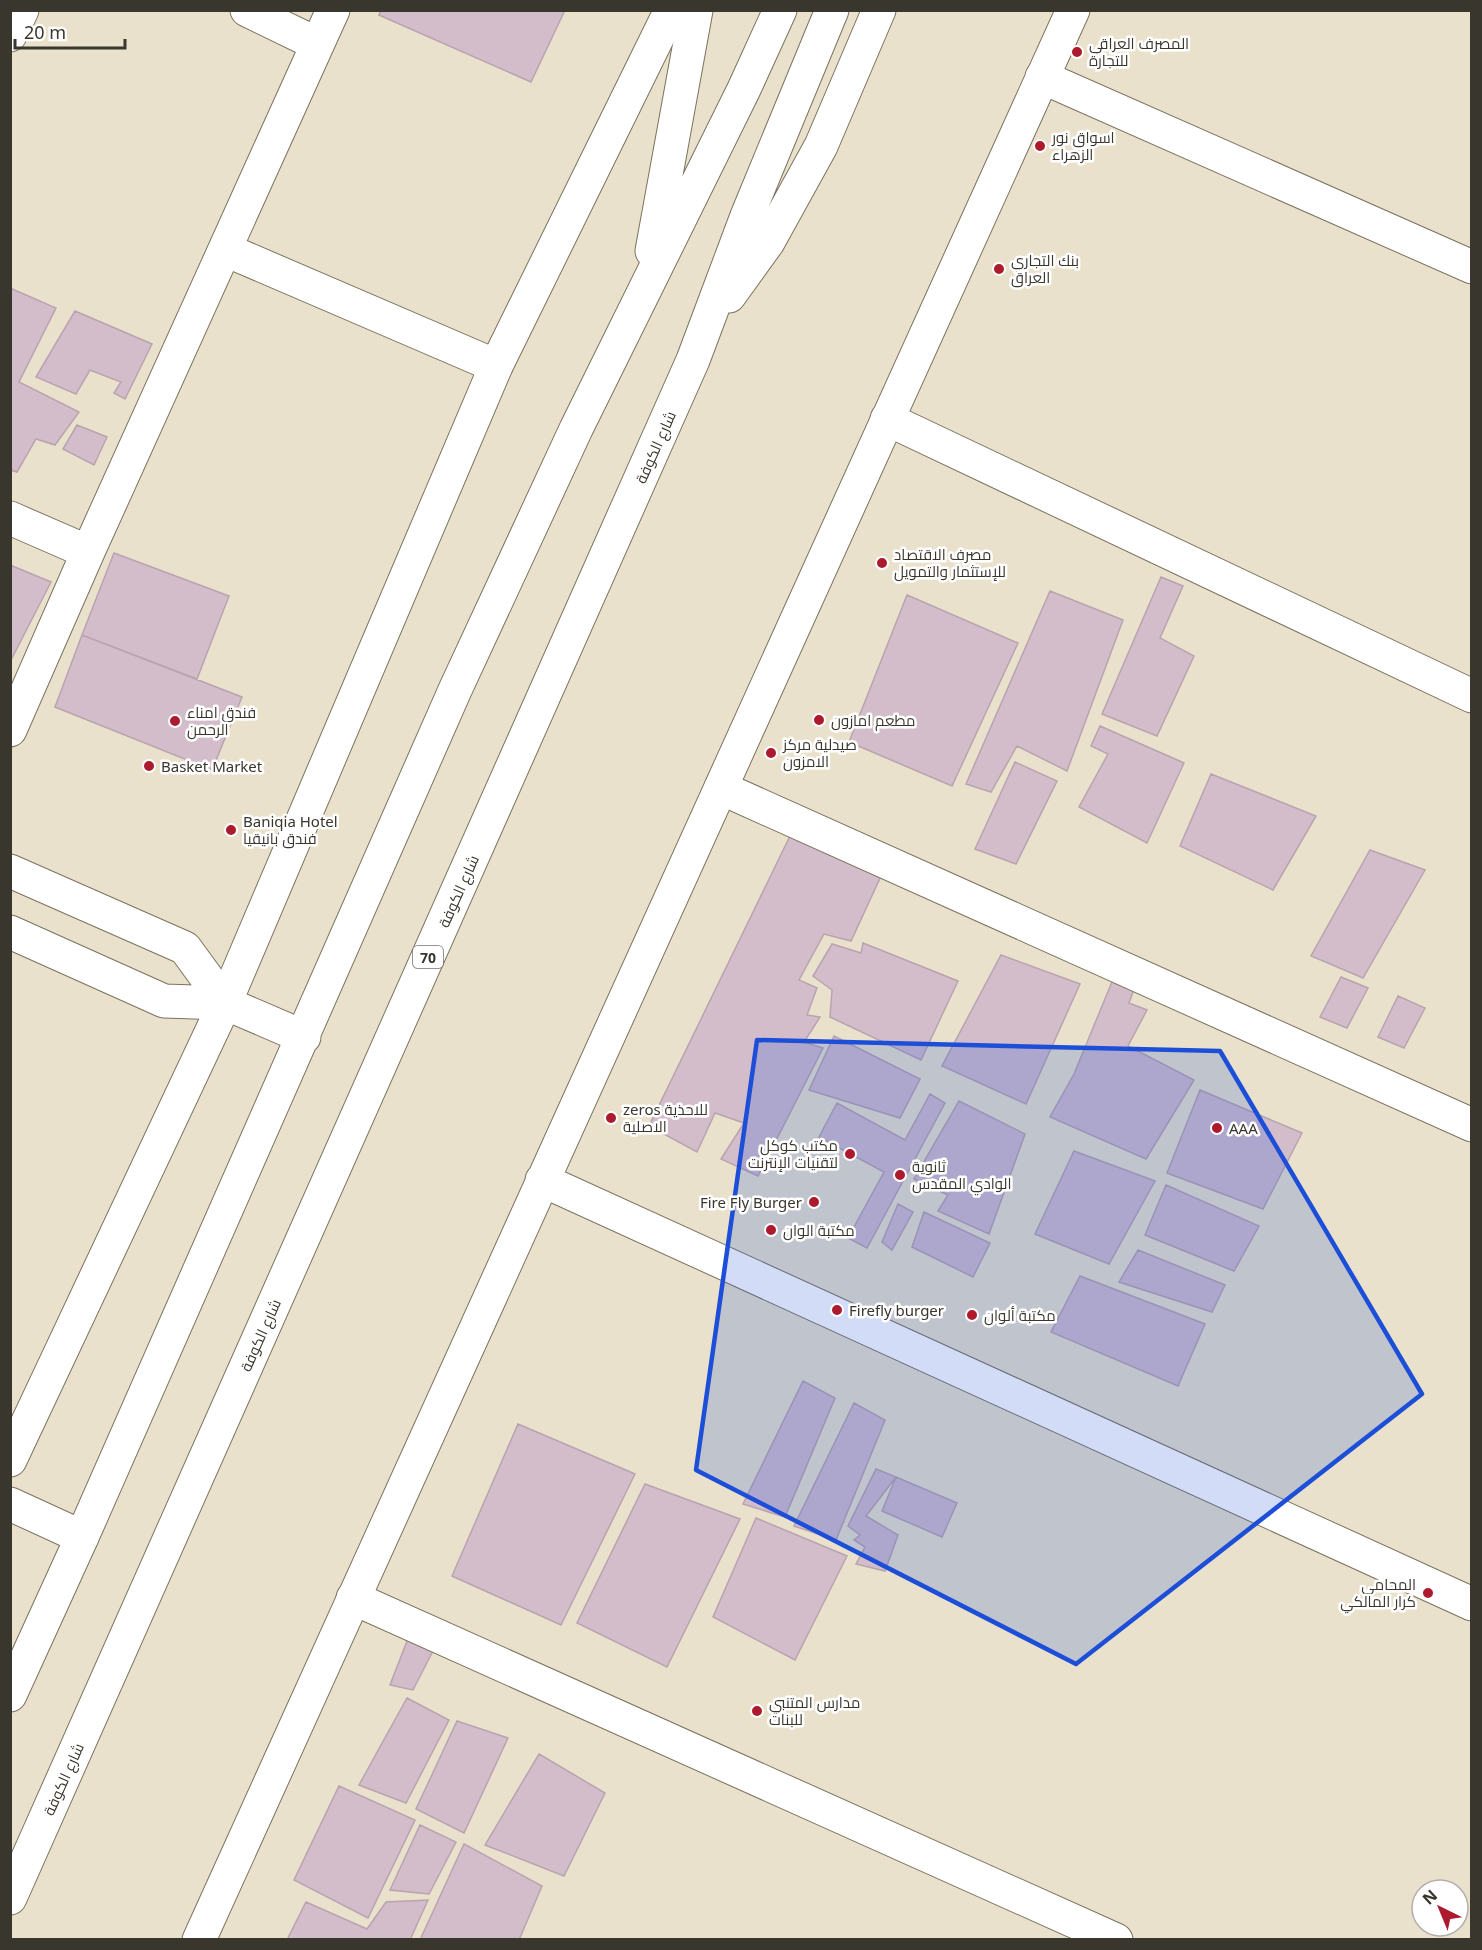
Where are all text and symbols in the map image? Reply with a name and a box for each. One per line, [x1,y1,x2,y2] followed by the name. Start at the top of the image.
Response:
[15,12,124,50] scale bar
[24,20,66,44] text: 20 m
[1089,33,1189,70] place label: المصرف العراقي للتجارة
[1070,45,1084,59] marker: المصرف العراقي للتجارة
[1051,127,1115,164] place label: اسواق نور الزهراء
[1033,139,1047,153] marker: اسواق نور الزهراء
[1011,250,1079,288] place label: بنك التجاري العراق
[992,262,1006,276] marker: بنك التجاري العراق
[630,408,682,487] street label: شارع الكوفة
[894,544,1006,582] place label: مصرف الاقتصاد للإستثمار والتمويل
[875,556,889,570] marker: مصرف الاقتصاد للإستثمار والتمويل
[187,702,256,740] place label: فندق امناء الرحمن
[831,710,915,731] place label: مطعم امازون
[812,713,826,727] marker: مطعم امازون
[168,714,182,728] marker: فندق امناء الرحمن
[782,734,857,772] place label: صيدلية مركز الامزون
[764,746,778,760] marker: صيدلية مركز الامزون
[161,756,263,776] place label: Basket Market
[142,759,156,773] marker: Basket Market
[243,811,338,849] place label: Baniqia Hotel فندق بانيقيا
[224,823,238,837] marker: Baniqia Hotel فندق بانيقيا
[433,852,485,931] street label: شارع الكوفة
[413,946,443,968] road number: 70
[623,1099,708,1136] place label: zeros للاحذية الاصلية
[604,1111,618,1125] marker: zeros للاحذية الاصلية
[1229,1118,1258,1138] place label: AAA
[1210,1121,1224,1135] marker: AAA
[748,1135,838,1172] place label: مكتب كوكل لتقنيات الإنترنت
[843,1147,857,1161] marker: مكتب كوكل لتقنيات الإنترنت
[912,1156,1012,1196] place label: ثانوية الوادي المقدس
[893,1168,907,1182] marker: ثانوية الوادي المقدس
[700,1192,802,1212] place label: Fire Fly Burger
[807,1195,821,1209] marker: Fire Fly Burger
[783,1220,855,1241] place label: مكتبة الوان
[764,1223,778,1237] marker: مكتبة الوان
[235,1296,287,1375] street label: شارع الكوفة
[849,1300,944,1320] place label: Firefly burger
[830,1303,844,1317] marker: Firefly burger
[984,1305,1056,1326] place label: مكتبة ألوان
[965,1308,979,1322] marker: مكتبة ألوان
[1340,1574,1416,1614] place label: المحامي كرار المالكي
[1421,1586,1435,1600] marker: المحامي كرار المالكي
[769,1692,860,1729] place label: مدارس المتنبي للبنات
[750,1704,764,1718] marker: مدارس المتنبي للبنات
[38,1740,90,1819] street label: شارع الكوفة
[1410,1878,1470,1938] north arrow
[1418,1885,1442,1910] text: N

